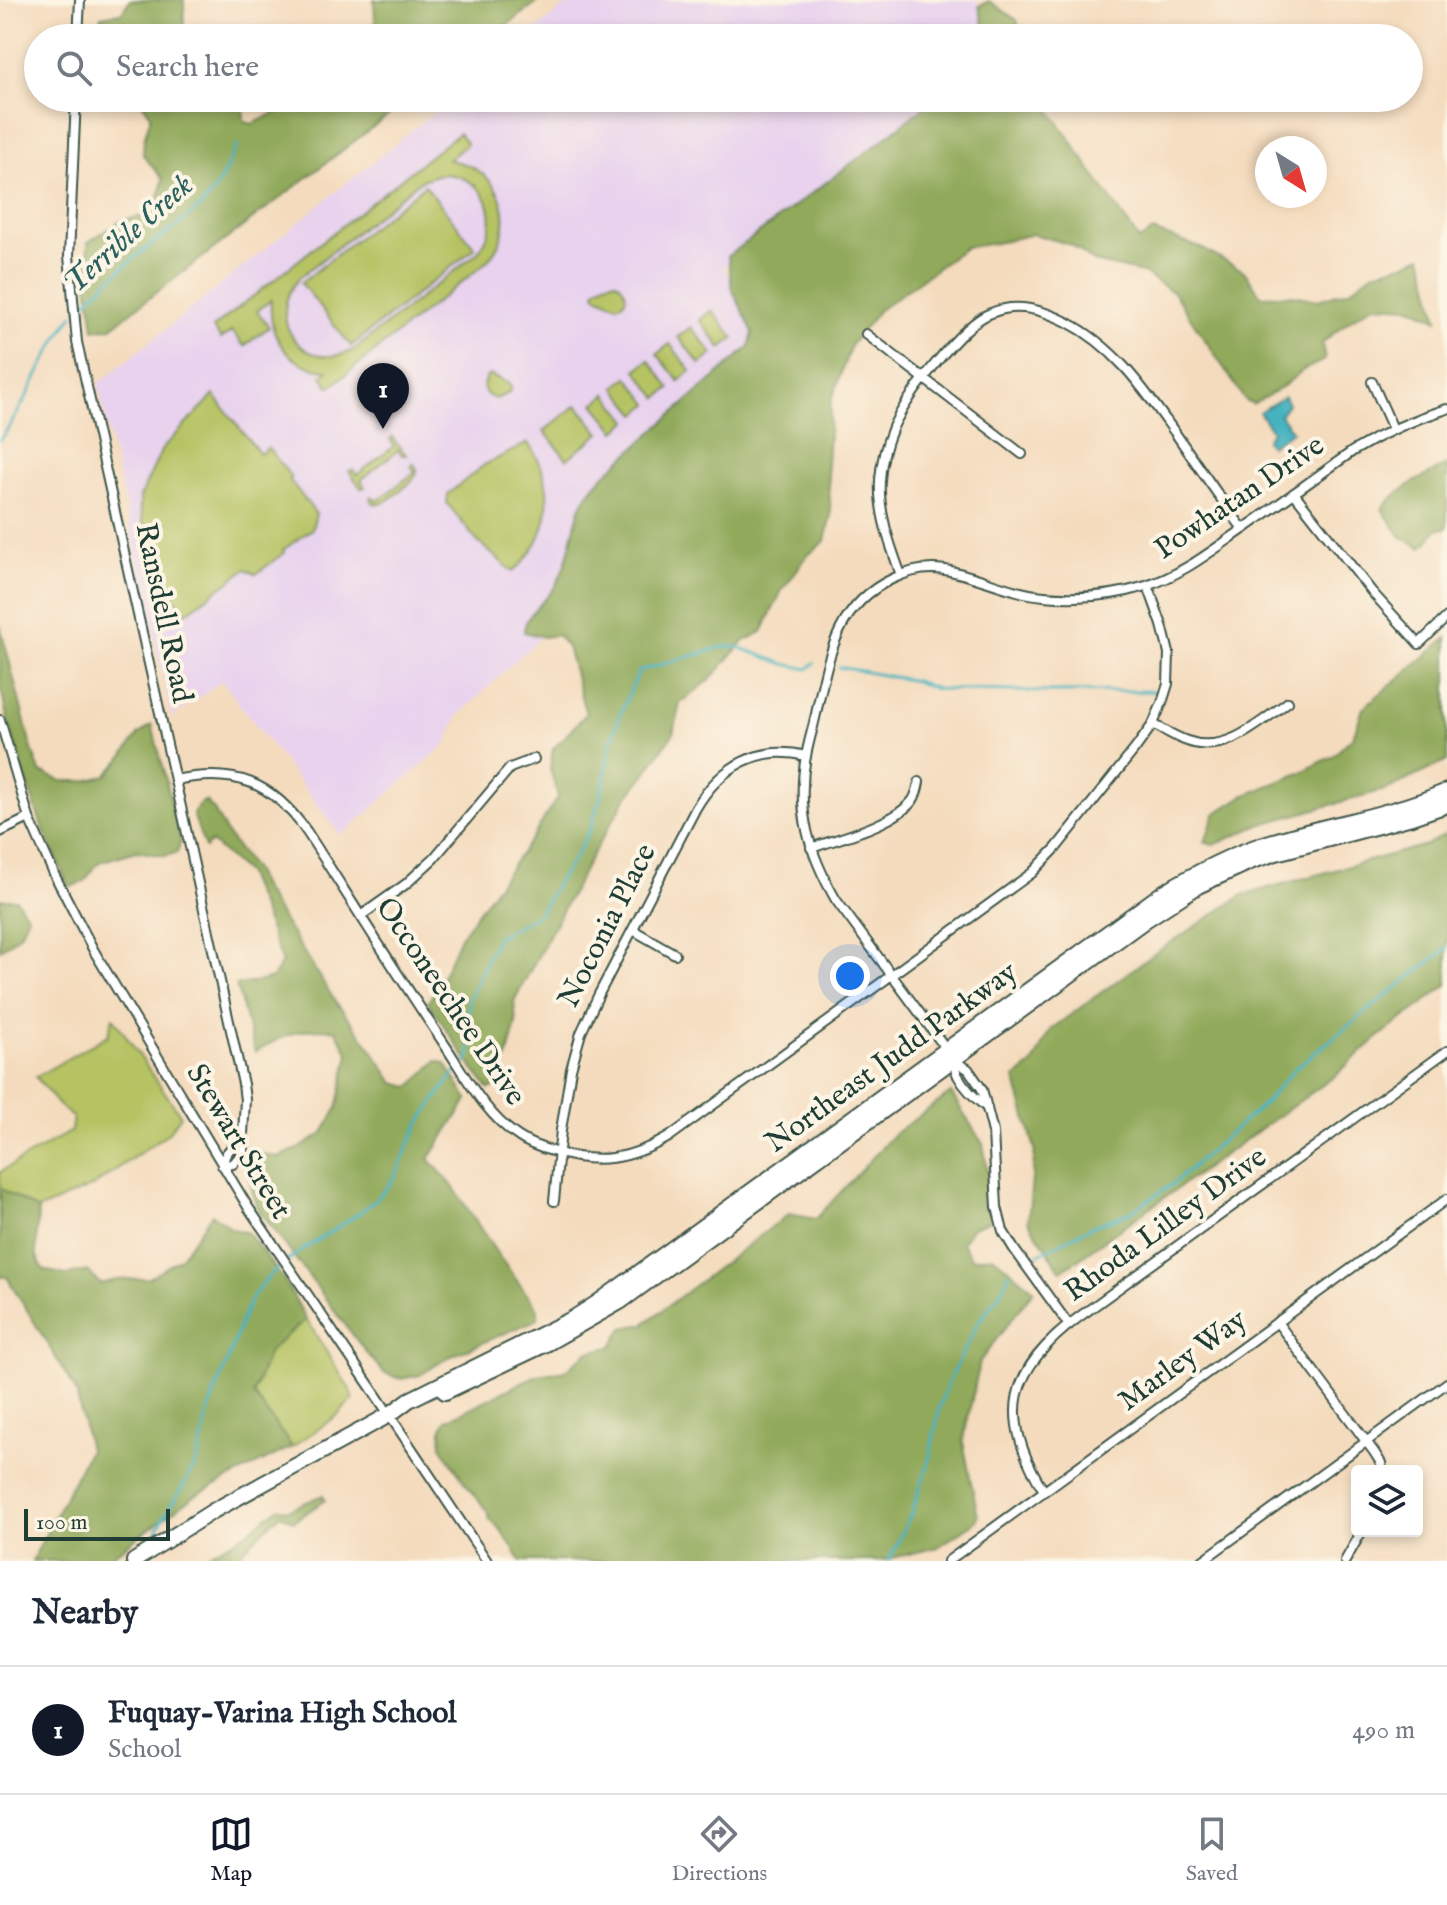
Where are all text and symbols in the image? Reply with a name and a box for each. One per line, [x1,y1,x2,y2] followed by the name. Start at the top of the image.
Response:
[24,24,1423,112] search box
[52,46,96,90] icon: search
[116,49,259,87] text: Search here
[1255,136,1327,208] north arrow
[55,166,203,304] water label: Terrible Creek
[357,363,409,429] pin: 1
[1148,427,1332,569] street label: Powhatan Drive
[125,520,201,707] street label: Ransdell Road
[550,838,666,1014] street label: Noconia Place
[366,891,534,1113] street label: Occoneechee Drive
[759,954,1026,1162] street label: Northeast Judd Parkway
[830,956,870,996] your location
[177,1057,299,1227] street label: Stewart Street
[1057,1139,1275,1311] street label: Rhoda Lilley Drive
[1111,1302,1255,1420] street label: Marley Way
[1351,1465,1423,1537] map controls
[1351,1465,1423,1537] button: layers
[24,1505,170,1541] scale bar
[36,1509,88,1537] text: 100 m
[32,1592,138,1635] text: Nearby
[108,1695,457,1733] text: Fuquay-Varina High School
[53,1714,63,1747] text: 1
[1352,1714,1415,1747] text: 490 m
[108,1733,181,1766] text: School
[209,1812,253,1888] tab: Map
[672,1812,767,1888] tab: Directions
[1186,1812,1238,1888] tab: Saved

